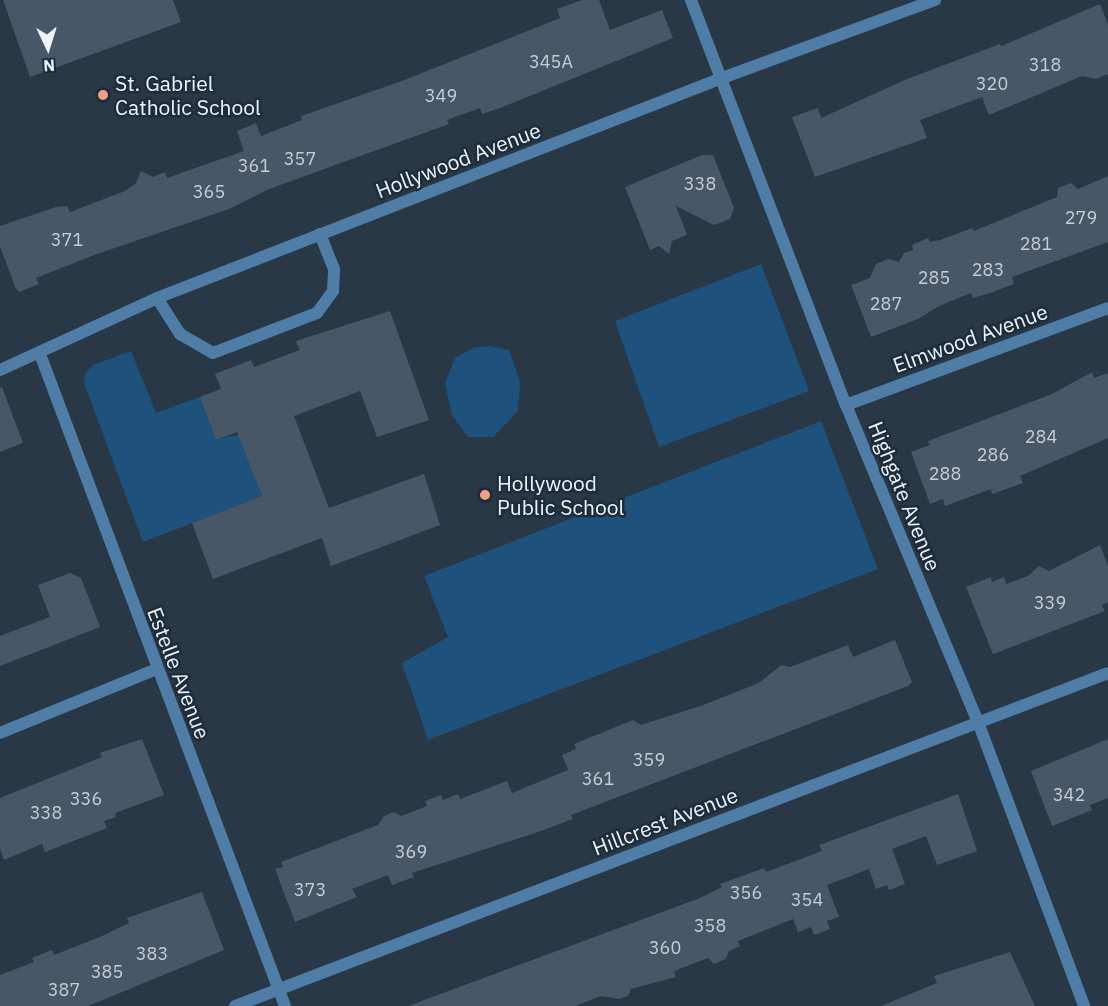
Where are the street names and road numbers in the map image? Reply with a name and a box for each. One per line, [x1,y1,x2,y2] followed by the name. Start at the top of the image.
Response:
[372,117,544,203] street label: Hollywood Avenue
[889,298,1051,378] street label: Elmwood Avenue
[863,417,947,575] street label: Highgate Avenue
[142,604,216,742] street label: Estelle Avenue
[589,782,741,860] street label: Hillcrest Avenue

